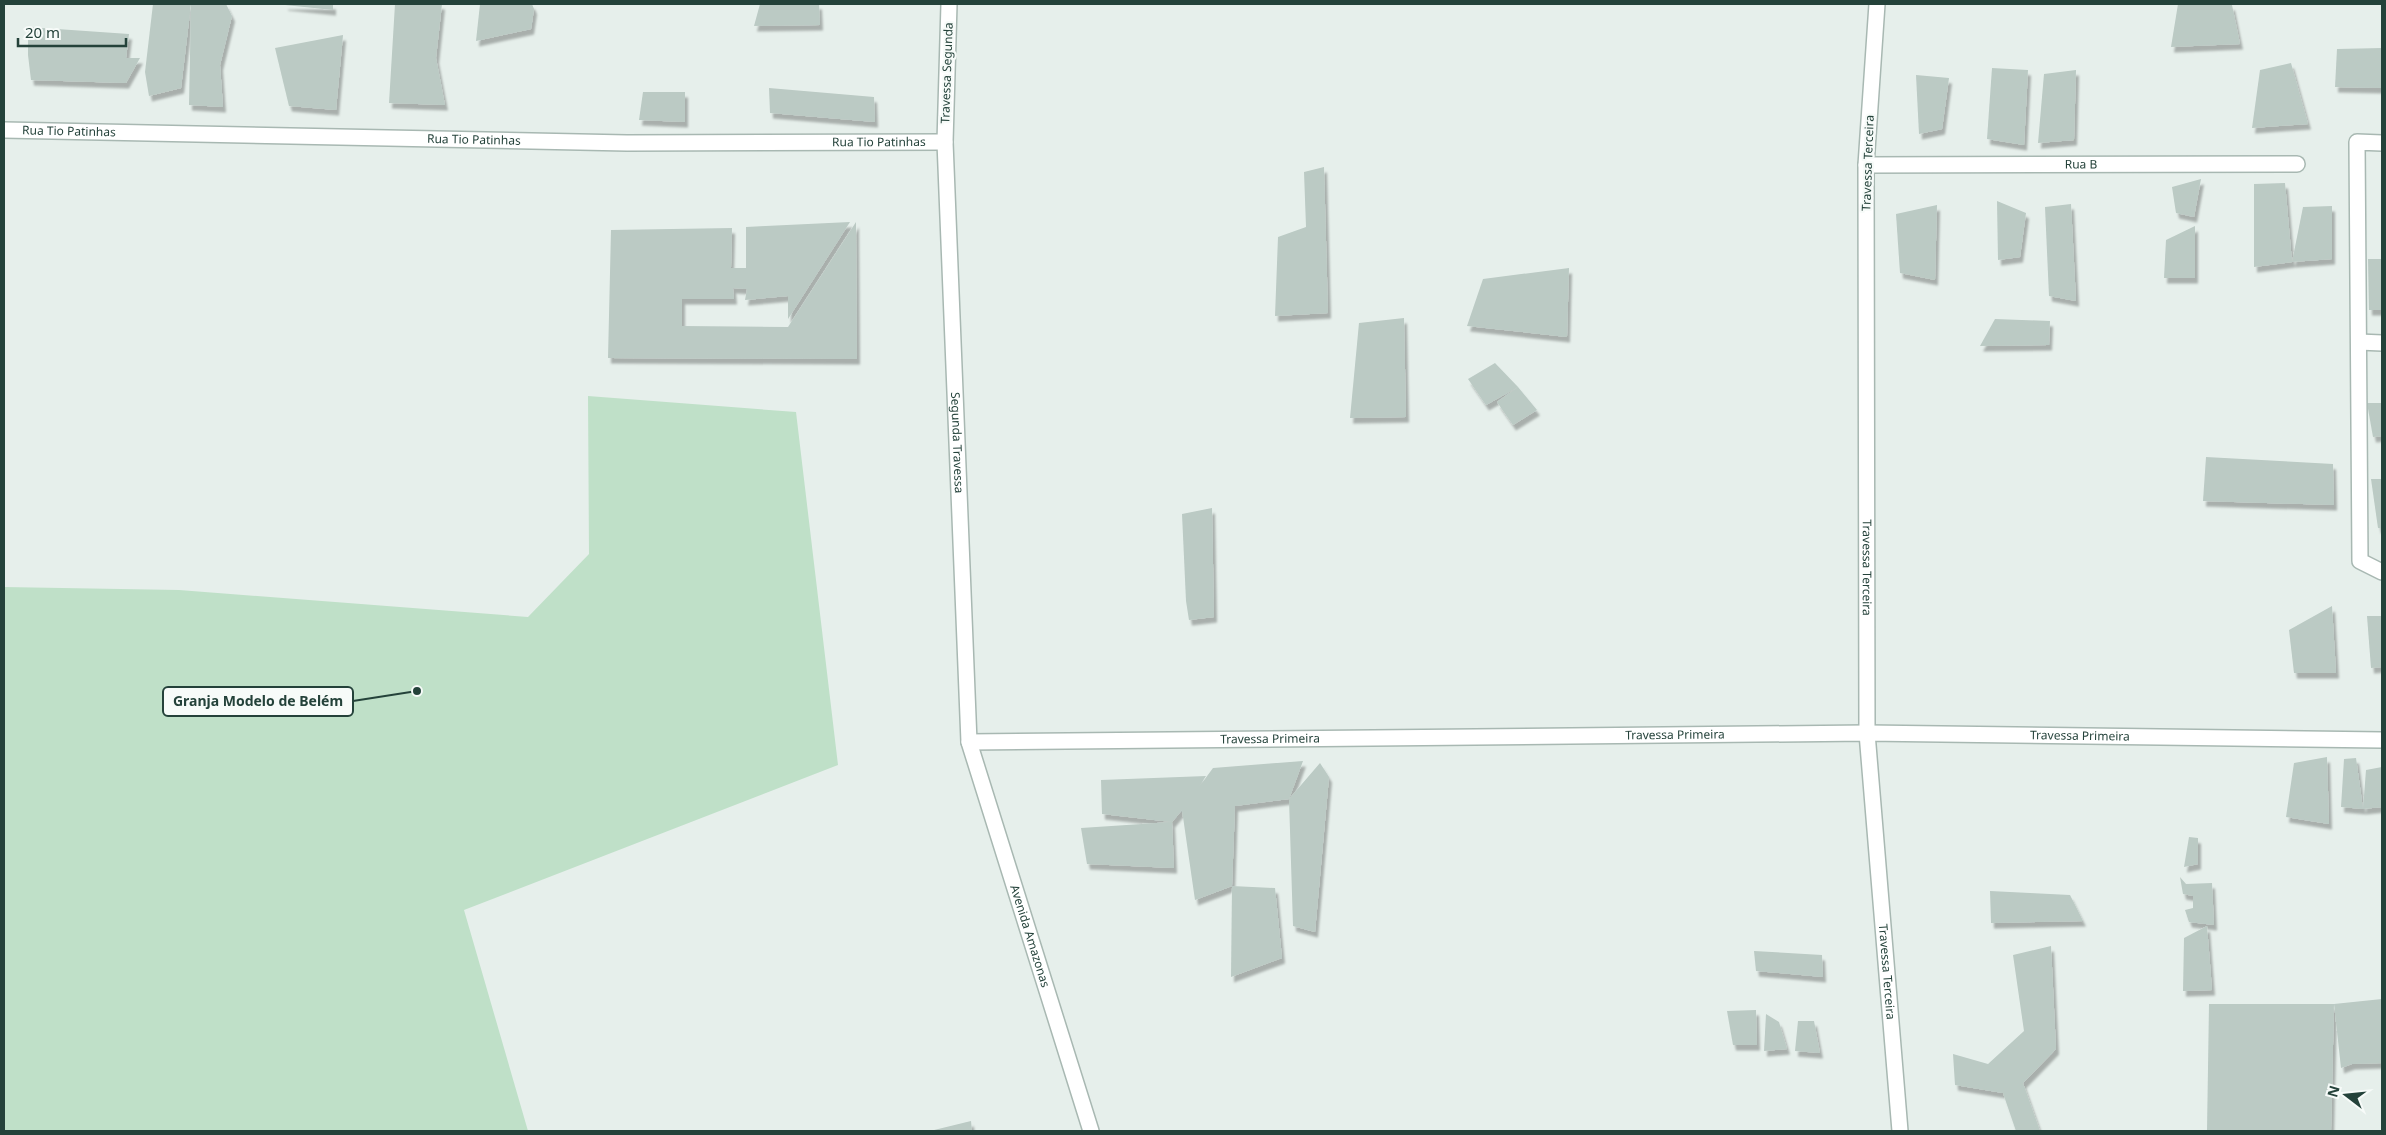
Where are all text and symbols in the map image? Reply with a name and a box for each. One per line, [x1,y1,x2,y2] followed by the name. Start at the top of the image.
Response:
[18,15,125,47] scale bar
[25,22,60,42] text: 20 m
[936,22,957,124] street label: Travessa Segunda
[1857,115,1878,211] street label: Travessa Terceira
[22,121,116,140] street label: Rua Tio Patinhas
[427,130,521,149] street label: Rua Tio Patinhas
[832,133,926,150] street label: Rua Tio Patinhas
[2065,155,2097,173] street label: Rua B
[947,392,968,494] street label: Segunda Travessa
[1859,519,1876,616] street label: Travessa Terceira
[163,687,353,716] callout: Granja Modelo de Belém
[173,691,343,710] text: Granja Modelo de Belém
[1625,725,1725,743] street label: Travessa Primeira
[2030,726,2130,745] street label: Travessa Primeira
[1220,729,1320,747] street label: Travessa Primeira
[1006,882,1055,990] street label: Avenida Amazonas
[1875,923,1900,1020] street label: Travessa Terceira
[2321,1070,2371,1120] north arrow
[2322,1083,2344,1099] text: N

